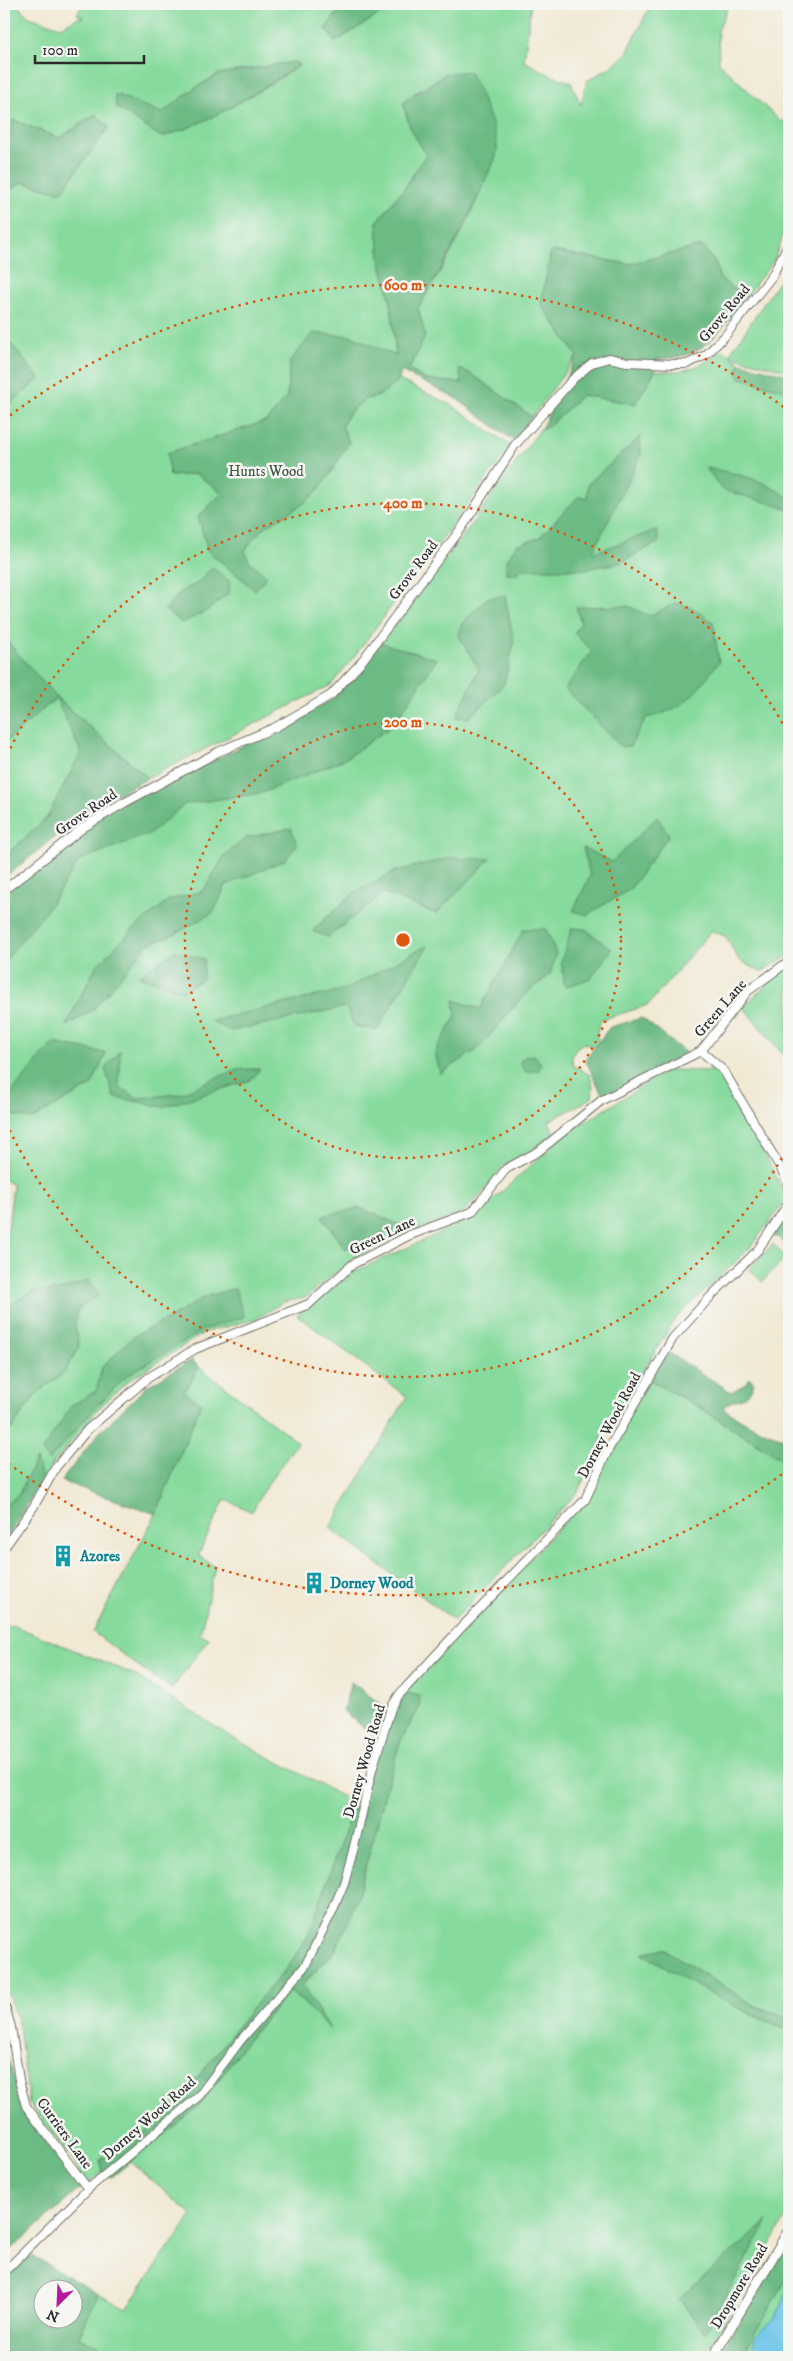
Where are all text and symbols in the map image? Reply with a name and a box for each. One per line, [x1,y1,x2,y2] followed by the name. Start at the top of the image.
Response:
[35,32,144,64] scale bar
[42,41,78,60] text: 100 m
[384,276,423,295] text: 600 m
[694,280,755,346] street label: Grove Road
[228,462,304,481] park label: Hunts Wood
[382,494,423,513] text: 400 m
[385,536,442,604] street label: Grove Road
[384,713,423,732] text: 200 m
[52,785,121,840] street label: Grove Road
[394,931,412,949] centre of rings
[690,975,751,1041] street label: Green Lane
[346,1211,418,1259] street label: Green Lane
[573,1368,646,1482] street label: Dorney Wood Road
[50,1543,76,1569] building icon: Azores
[79,1547,120,1566] place label: Azores
[301,1570,327,1596] building icon: Dorney Wood
[330,1574,414,1593] place label: Dorney Wood
[339,1701,390,1820] street label: Dorney Wood Road
[99,2072,200,2164] street label: Dorney Wood Road
[32,2094,97,2173] street label: Curriers Lane
[707,2240,773,2332] street label: Dropmore Road
[32,2278,82,2328] north arrow
[44,2304,62,2326] text: N

